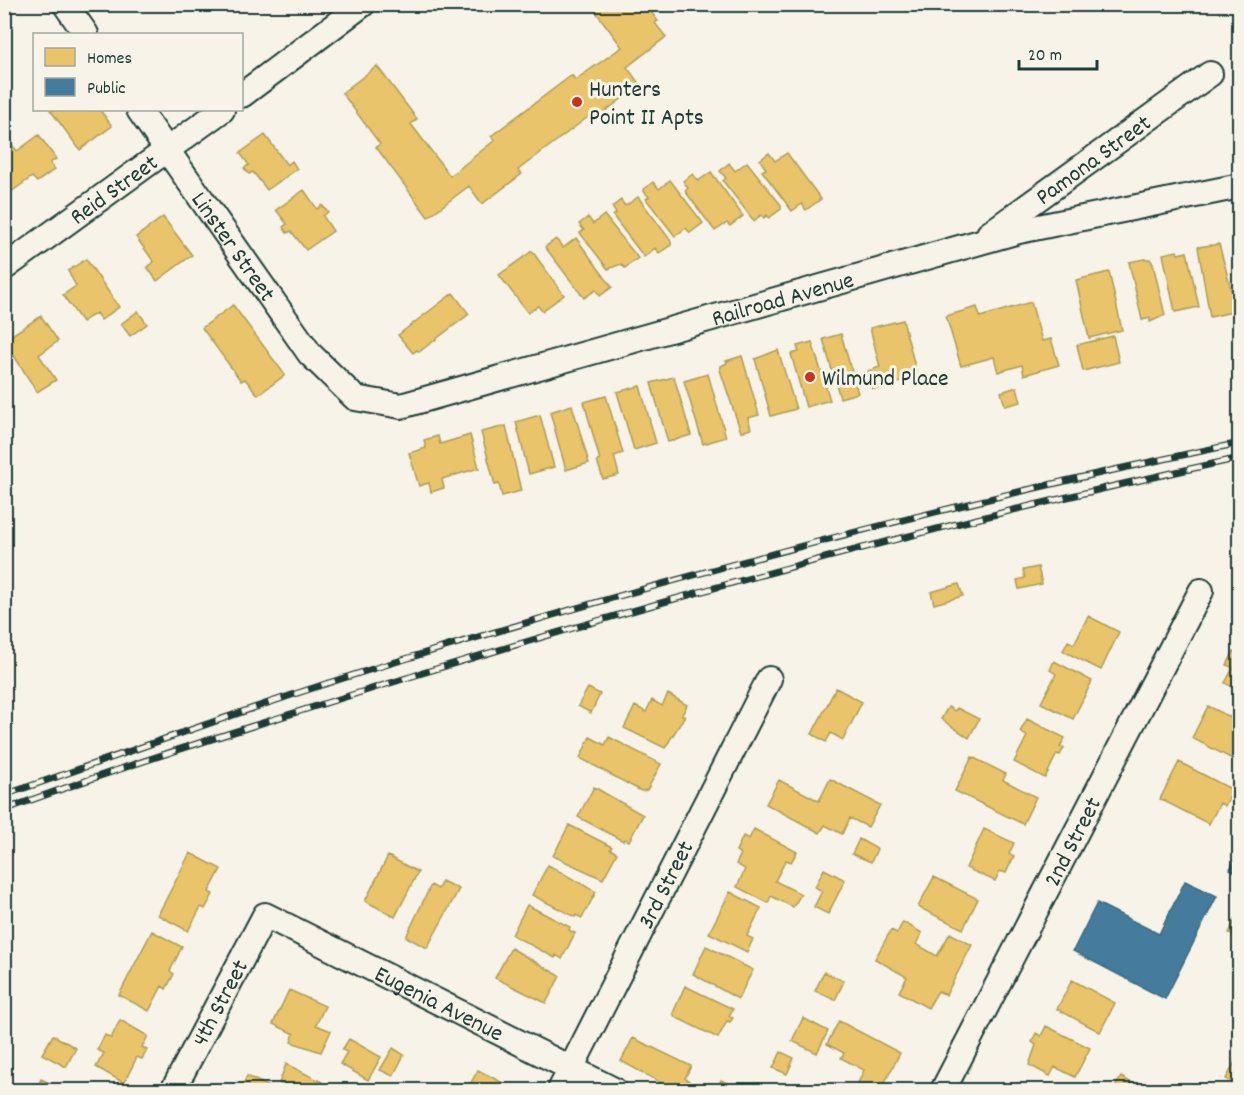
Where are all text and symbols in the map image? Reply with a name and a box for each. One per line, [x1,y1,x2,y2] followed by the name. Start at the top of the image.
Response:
[33,33,243,111] legend
[1019,33,1097,71] scale bar
[1028,44,1062,69] text: 20 m
[87,47,132,72] text: Homes
[589,74,704,136] place label: Hunters Point II Apts
[87,77,126,102] text: Public
[570,95,584,109] marker: Hunters Point II Apts
[1030,108,1159,215] street label: Pamona Street
[64,147,166,235] street label: Reid Street
[181,186,282,310] street label: Linster Street
[708,265,858,337] street label: Railroad Avenue
[822,363,949,397] place label: Wilmund Place
[803,370,817,384] marker: Wilmund Place
[1037,792,1112,893] street label: 2nd Street
[631,835,704,935] street label: 3rd Street
[185,954,259,1053] street label: 4th Street
[368,959,509,1052] street label: Eugenia Avenue

